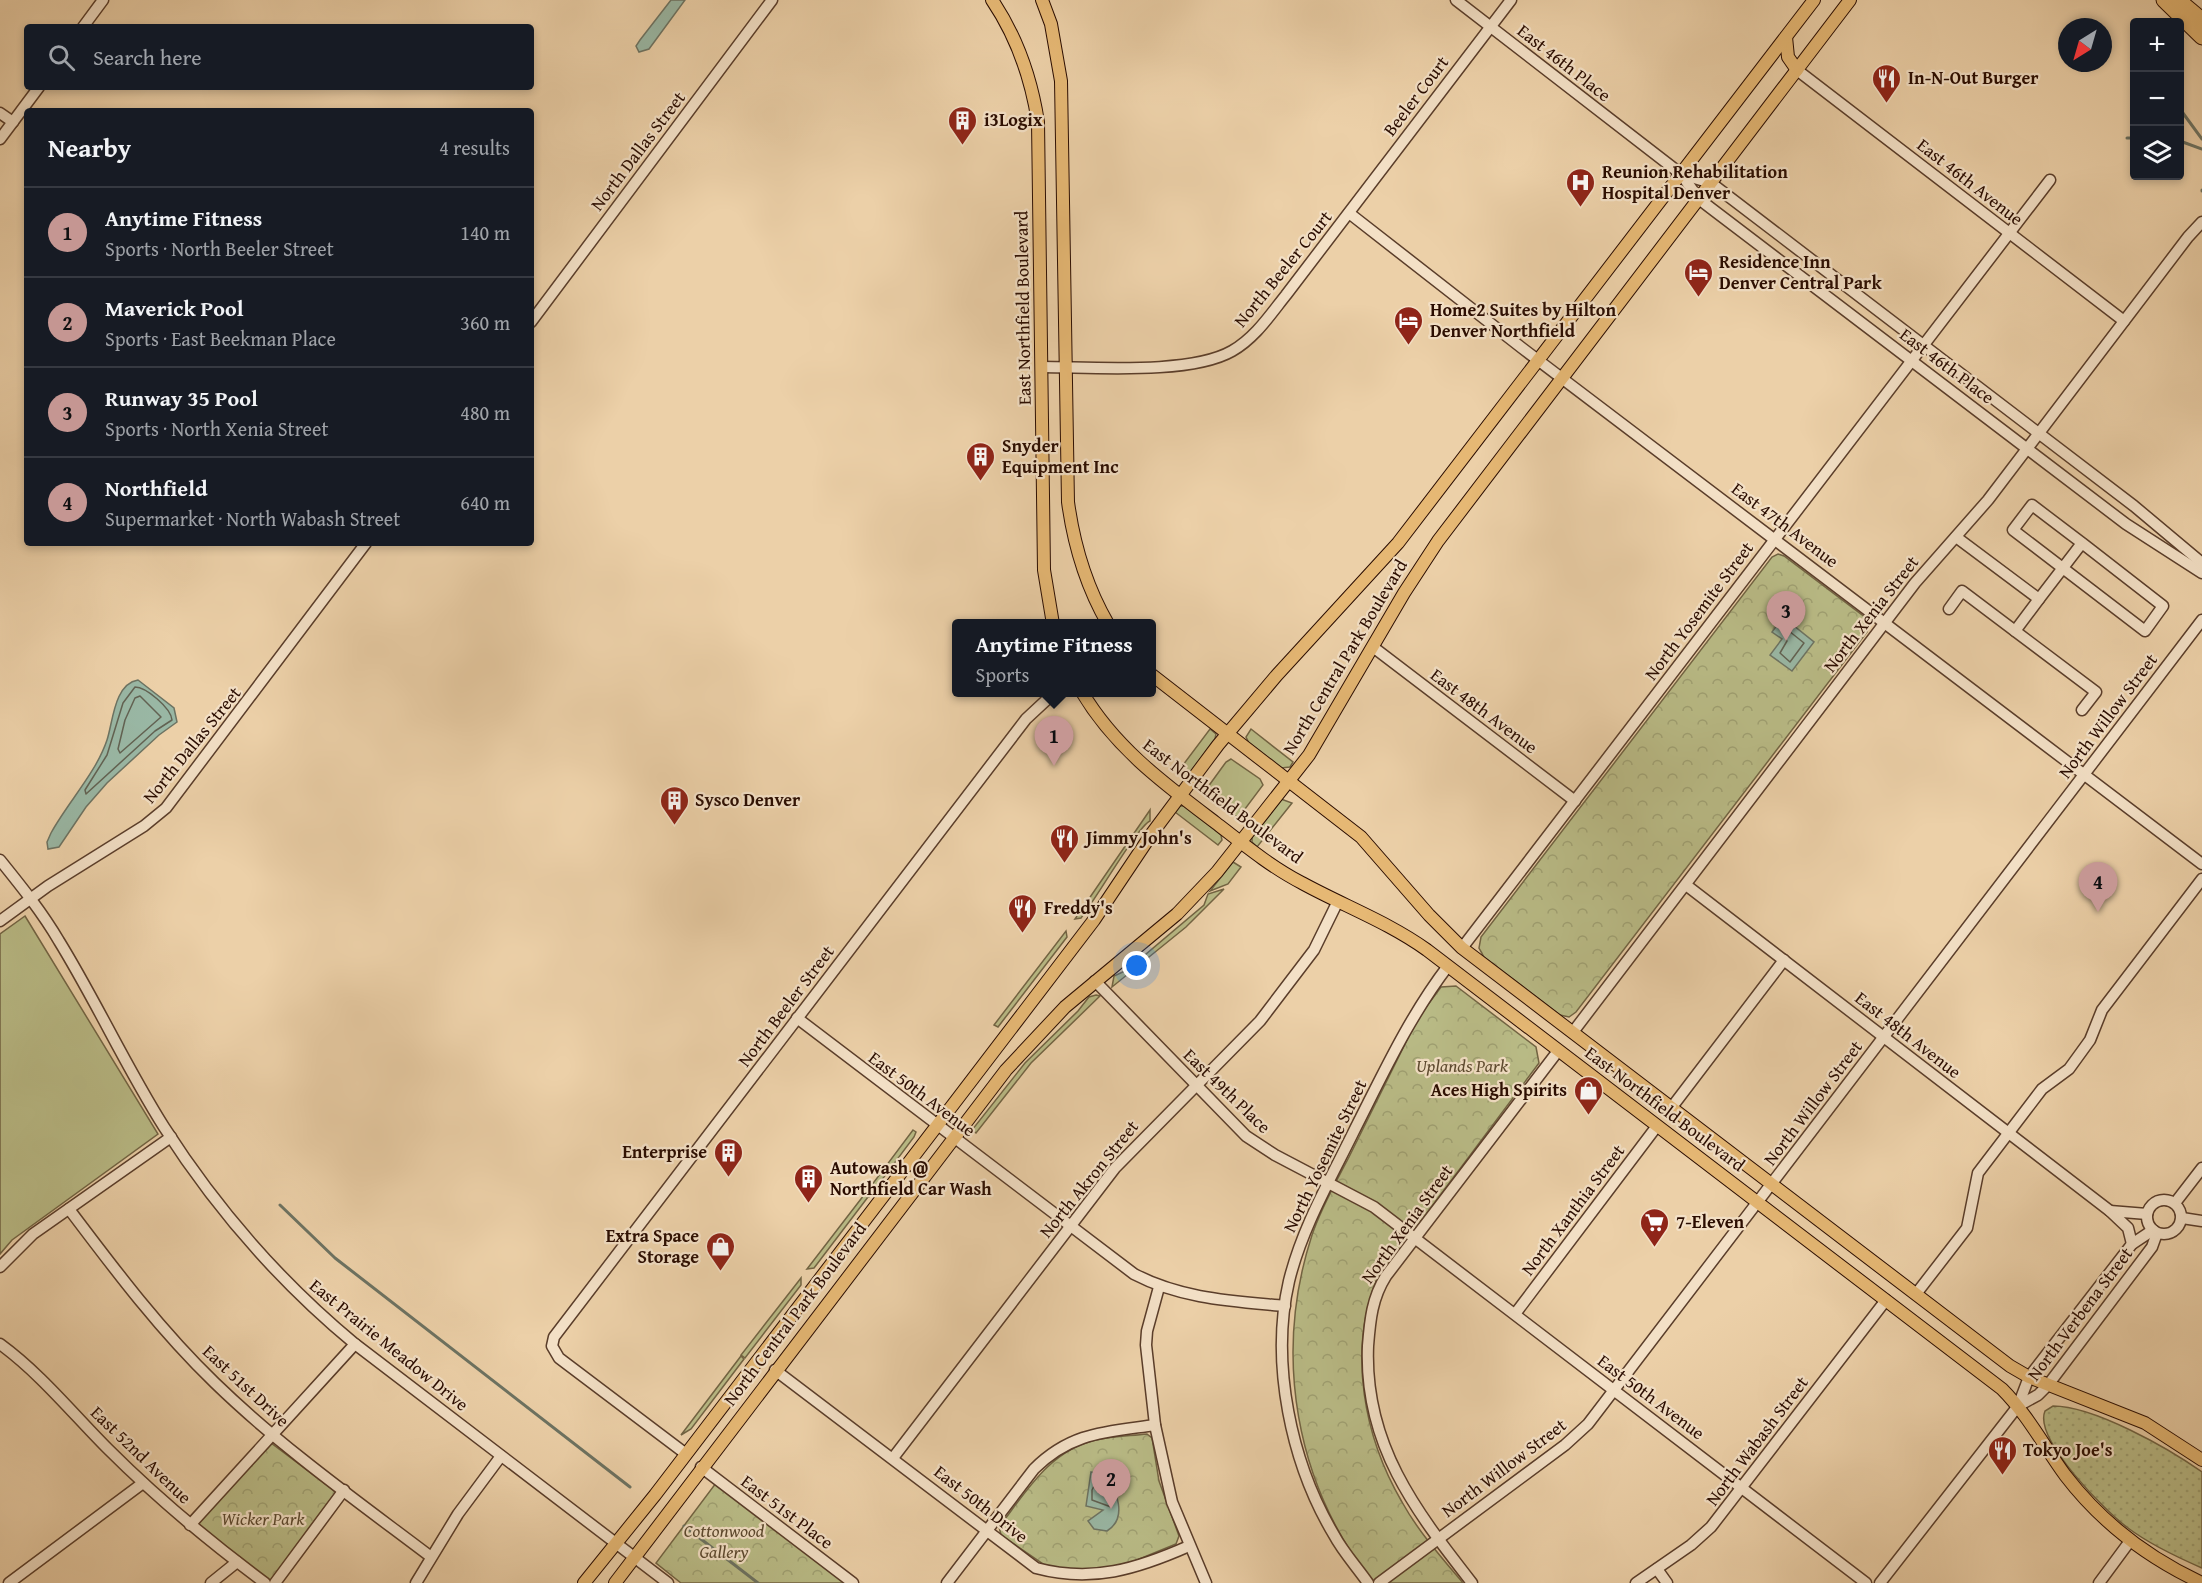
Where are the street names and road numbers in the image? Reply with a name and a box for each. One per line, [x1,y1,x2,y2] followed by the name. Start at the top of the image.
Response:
[1512,17,1617,108] street label: East 46th Place
[1376,49,1455,142] street label: Beeler Court
[584,85,692,216] street label: North Dallas Street
[1912,132,2029,232] street label: East 46th Avenue
[1227,204,1339,333] street label: North Beeler Court
[1007,210,1038,405] street label: East Northfield Boulevard
[1894,321,2000,410] street label: East 46th Place
[1726,475,1845,574] street label: East 47th Avenue
[1637,535,1760,686] street label: North Yosemite Street
[1816,549,1925,678] street label: North Xenia Street
[1275,554,1414,760] street label: North Central Park Boulevard
[2052,647,2164,784] street label: North Willow Street
[1425,661,1544,760] street label: East 48th Avenue
[136,680,248,809] street label: North Dallas Street
[1138,731,1309,870] street label: East Northfield Boulevard
[731,939,841,1072] street label: North Beeler Street
[1850,985,1967,1085] street label: East 48th Avenue
[1757,1034,1869,1171] street label: North Willow Street
[1580,1039,1751,1178] street label: East Northfield Boulevard
[1178,1042,1277,1139] street label: East 49th Place
[863,1044,982,1143] street label: East 50th Avenue
[1276,1074,1374,1237] street label: North Yosemite Street
[1033,1113,1145,1243] street label: North Akron Street
[1514,1138,1631,1281] street label: North Xanthia Street
[1354,1158,1460,1289] street label: North Xenia Street
[717,1216,873,1411] street label: North Central Park Boulevard
[2020,1241,2139,1386] street label: North Verbena Street
[304,1272,475,1417] street label: East Prairie Meadow Drive
[197,1338,296,1433] street label: East 51st Drive
[1592,1347,1711,1446] street label: East 50th Avenue
[1699,1370,1815,1511] street label: North Wabash Street
[85,1399,198,1510] street label: East 52nd Avenue
[1435,1411,1572,1524] street label: North Willow Street
[928,1458,1034,1549] street label: East 50th Drive
[735,1468,839,1555] street label: East 51st Place

